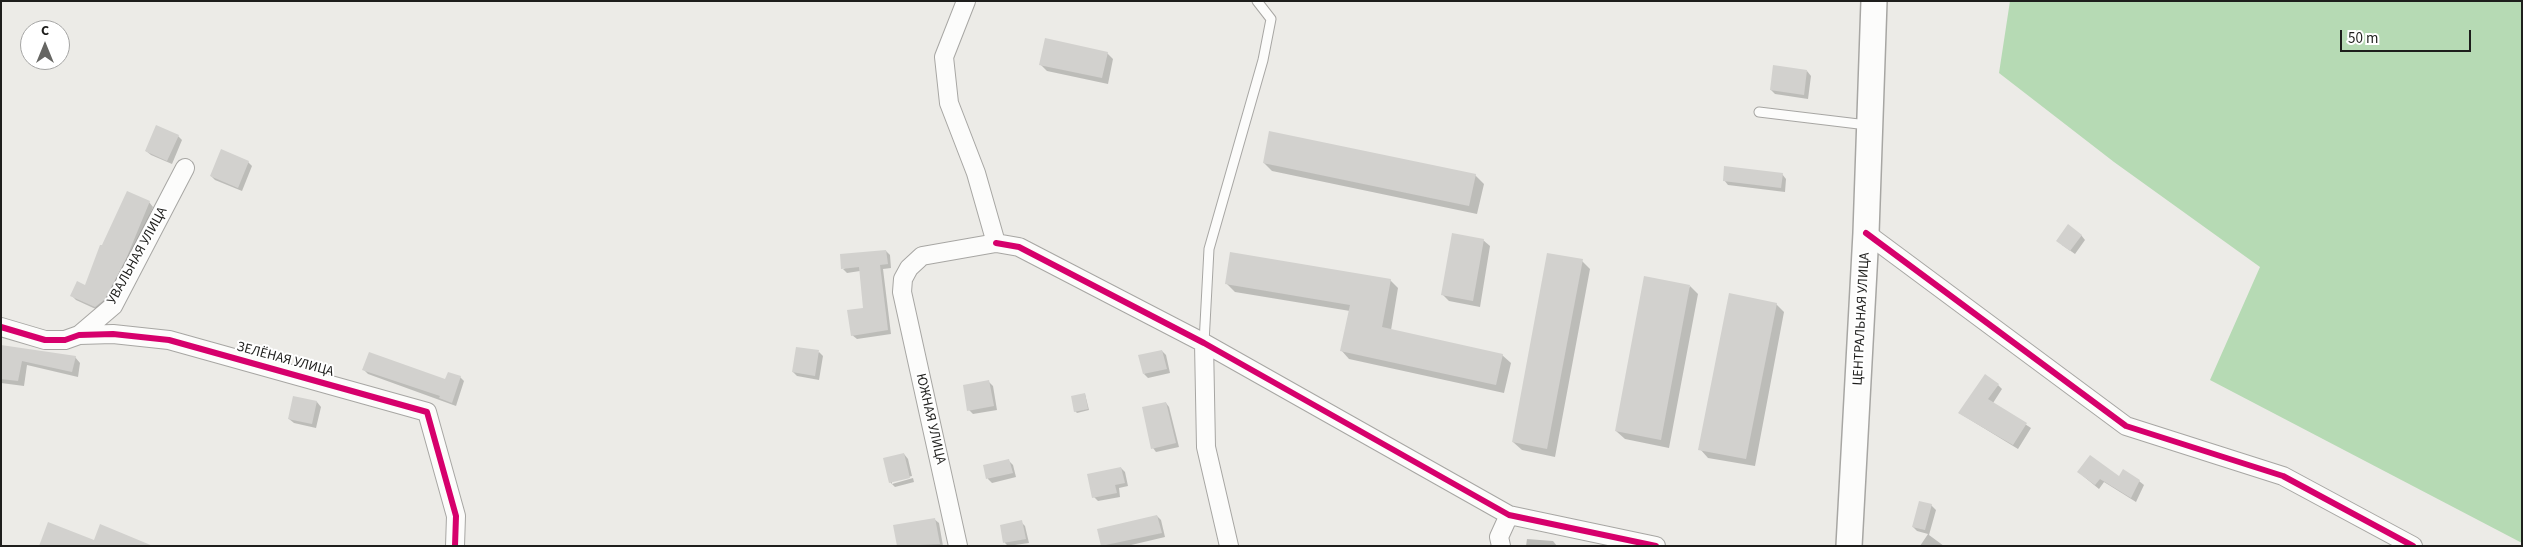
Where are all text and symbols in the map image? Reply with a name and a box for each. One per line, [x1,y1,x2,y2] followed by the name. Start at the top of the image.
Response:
[20,20,70,70] north arrow
[2343,20,2474,52] scale bar
[41,21,49,41] text: С
[2348,28,2378,49] text: 50 m
[104,204,172,308] street label: УВАЛЬНАЯ УЛИЦА
[1850,252,1874,386] street label: ЦЕНТРАЛЬНАЯ УЛИЦА
[235,339,335,381] street label: ЗЕЛЁНАЯ УЛИЦА
[911,372,949,466] street label: ЮЖНАЯ УЛИЦА

